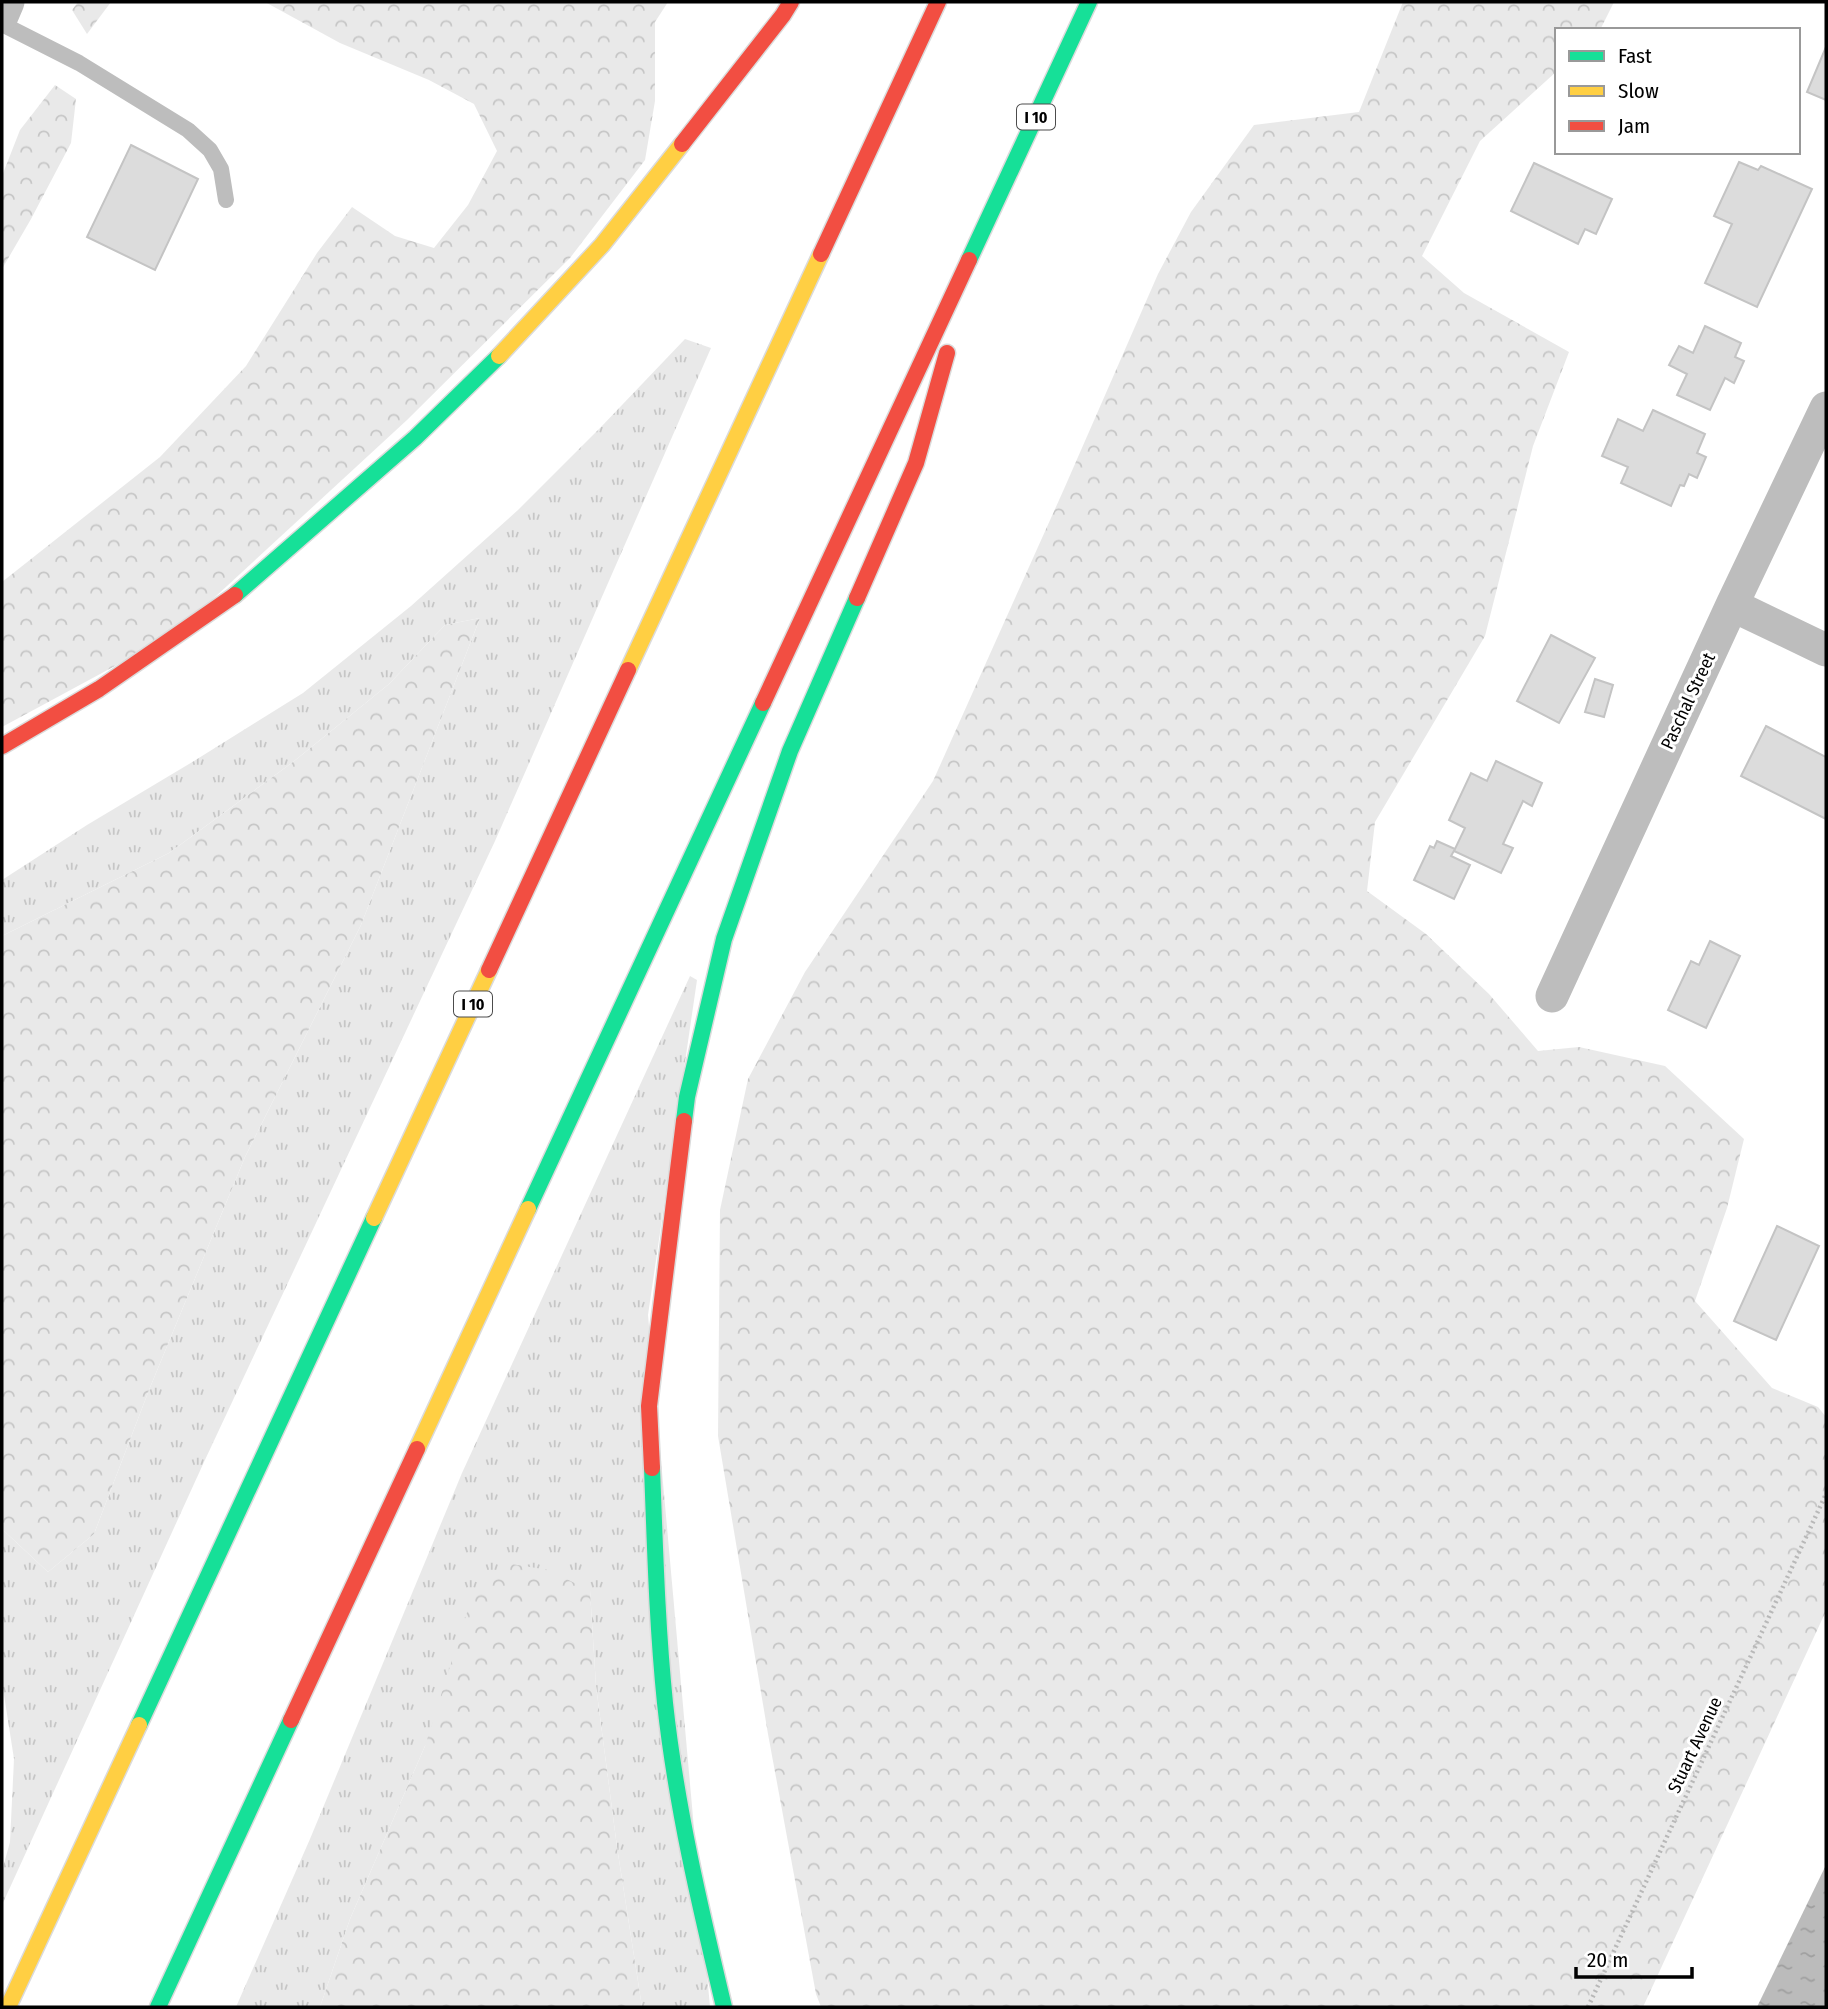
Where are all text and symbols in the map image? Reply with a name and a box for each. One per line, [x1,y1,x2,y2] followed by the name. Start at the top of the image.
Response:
[1555,28,1800,154] legend
[1618,43,1652,69] text: Fast
[1618,78,1659,104] text: Slow
[1017,105,1055,130] road number: I 10
[1618,113,1650,139] text: Jam
[1656,649,1720,753] street label: Paschal Street
[454,992,492,1016] road number: I 10
[1663,1693,1727,1797] street label: Stuart Avenue
[1576,1936,1692,1980] scale bar
[1587,1947,1628,1973] text: 20 m

